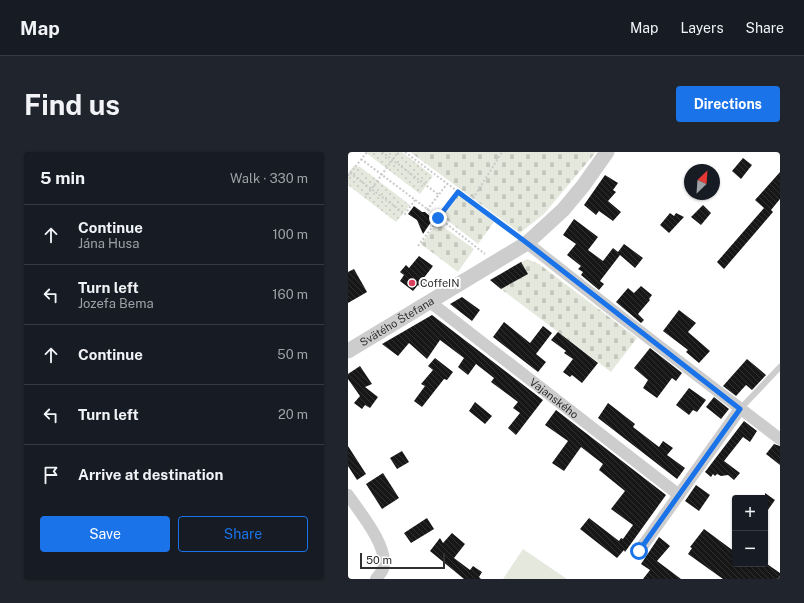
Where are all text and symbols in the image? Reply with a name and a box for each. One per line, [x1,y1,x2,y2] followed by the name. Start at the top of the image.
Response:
[20,17,60,39] text: Map
[630,20,658,36] text: Map
[680,20,724,36] text: Layers
[746,20,784,36] text: Share
[676,86,780,122] button: Directions
[24,88,120,121] text: Find us
[684,164,720,200] north arrow
[40,168,85,188] text: 5 min
[230,171,308,186] text: Walk · 330 m
[429,209,447,227] route end
[78,219,143,236] text: Continue
[40,224,62,246] icon: ahead
[272,227,308,242] text: 100 m
[78,236,139,251] text: Jána Husa
[420,277,460,289] place label: CoffeIN
[407,278,417,288] marker: CoffeIN
[78,279,139,296] text: Turn left
[40,284,62,306] icon: left
[272,287,308,302] text: 160 m
[358,295,436,349] street label: Svätého Štefana
[78,296,154,311] text: Jozefa Bema
[40,344,62,366] icon: ahead
[78,346,143,363] text: Continue
[277,347,308,362] text: 50 m
[527,375,581,421] street label: Vajanského
[40,404,62,426] icon: left
[78,406,139,423] text: Turn left
[278,407,308,422] text: 20 m
[40,464,62,486] icon: arrive
[78,466,223,483] text: Arrive at destination
[732,495,768,567] map controls
[732,495,768,531] button: +
[40,516,170,552] button: Save
[178,516,308,552] button: Share
[732,531,768,567] button: −
[630,542,648,560] route start
[360,551,445,570] scale bar
[366,554,392,566] text: 50 m

